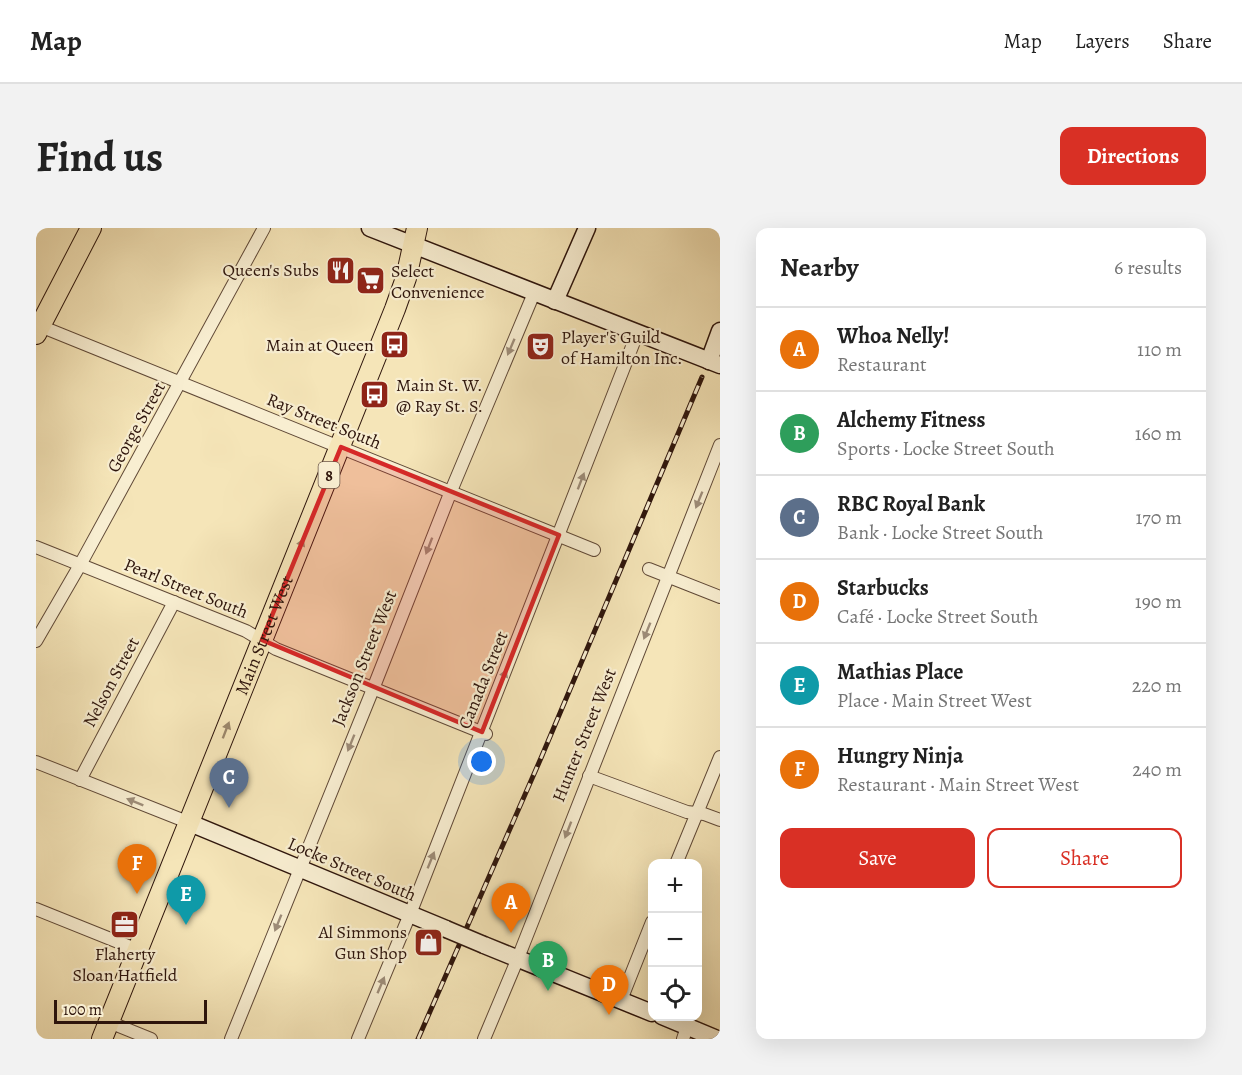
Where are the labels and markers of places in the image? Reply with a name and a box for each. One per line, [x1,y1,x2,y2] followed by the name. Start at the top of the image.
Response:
[324,254,356,286] restaurant icon: Queen's Subs
[223,258,319,282] place label: Queen's Subs
[391,259,484,304] place label: Select Convenience
[354,265,386,297] supermarket icon: Select Convenience
[561,325,683,370] place label: Player's Guild of Hamilton Inc.
[379,329,411,361] bus stop icon: Main at Queen
[524,331,556,363] theatre icon: Player's Guild of Hamilton Inc.
[266,333,374,357] place label: Main at Queen
[396,373,483,418] place label: Main St. W. @ Ray St. S.
[359,379,391,411] bus stop icon: Main St. W. @ Ray St. S.
[210,758,248,808] pin: C
[118,844,156,894] pin: F
[166,876,206,925] pin: E
[492,884,530,933] pin: A
[109,909,141,941] office icon: Flaherty Sloan Hatfield
[317,920,407,965] place label: Al Simmons Gun Shop
[412,926,444,958] shop icon: Al Simmons Gun Shop
[73,942,178,987] place label: Flaherty Sloan Hatfield
[528,942,568,991] pin: B
[590,966,628,1015] pin: D

